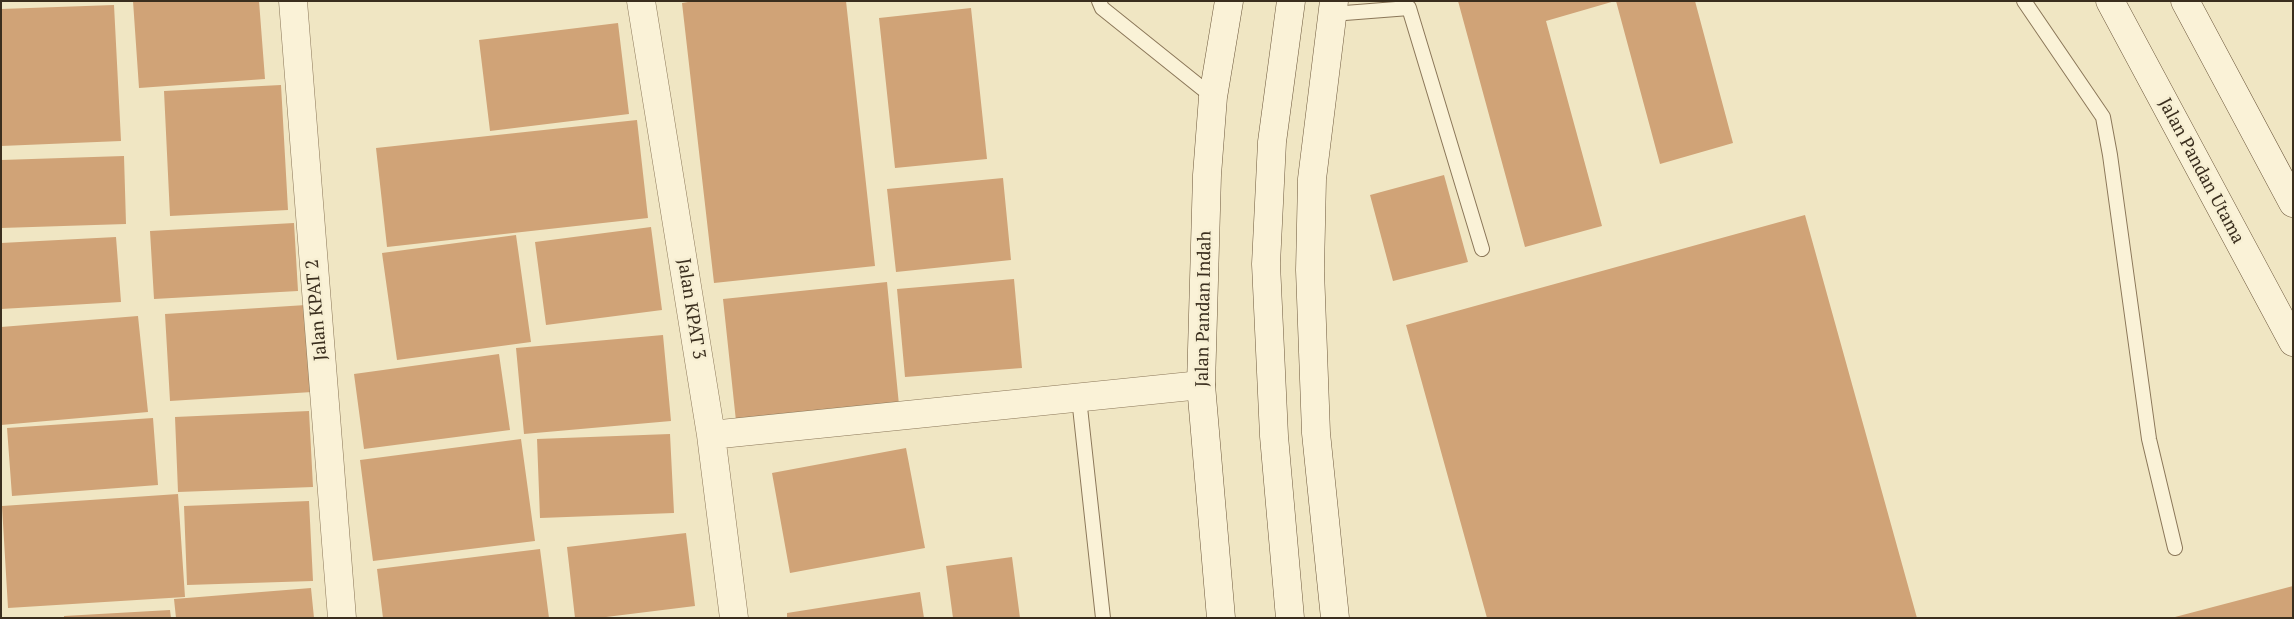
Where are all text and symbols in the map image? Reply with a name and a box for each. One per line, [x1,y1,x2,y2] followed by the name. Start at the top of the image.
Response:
[2153,94,2249,248] street label: Jalan Pandan Utama
[1192,231,1216,387] street label: Jalan Pandan Indah
[672,257,710,361] street label: Jalan KPAT 3
[302,258,332,362] street label: Jalan KPAT 2

